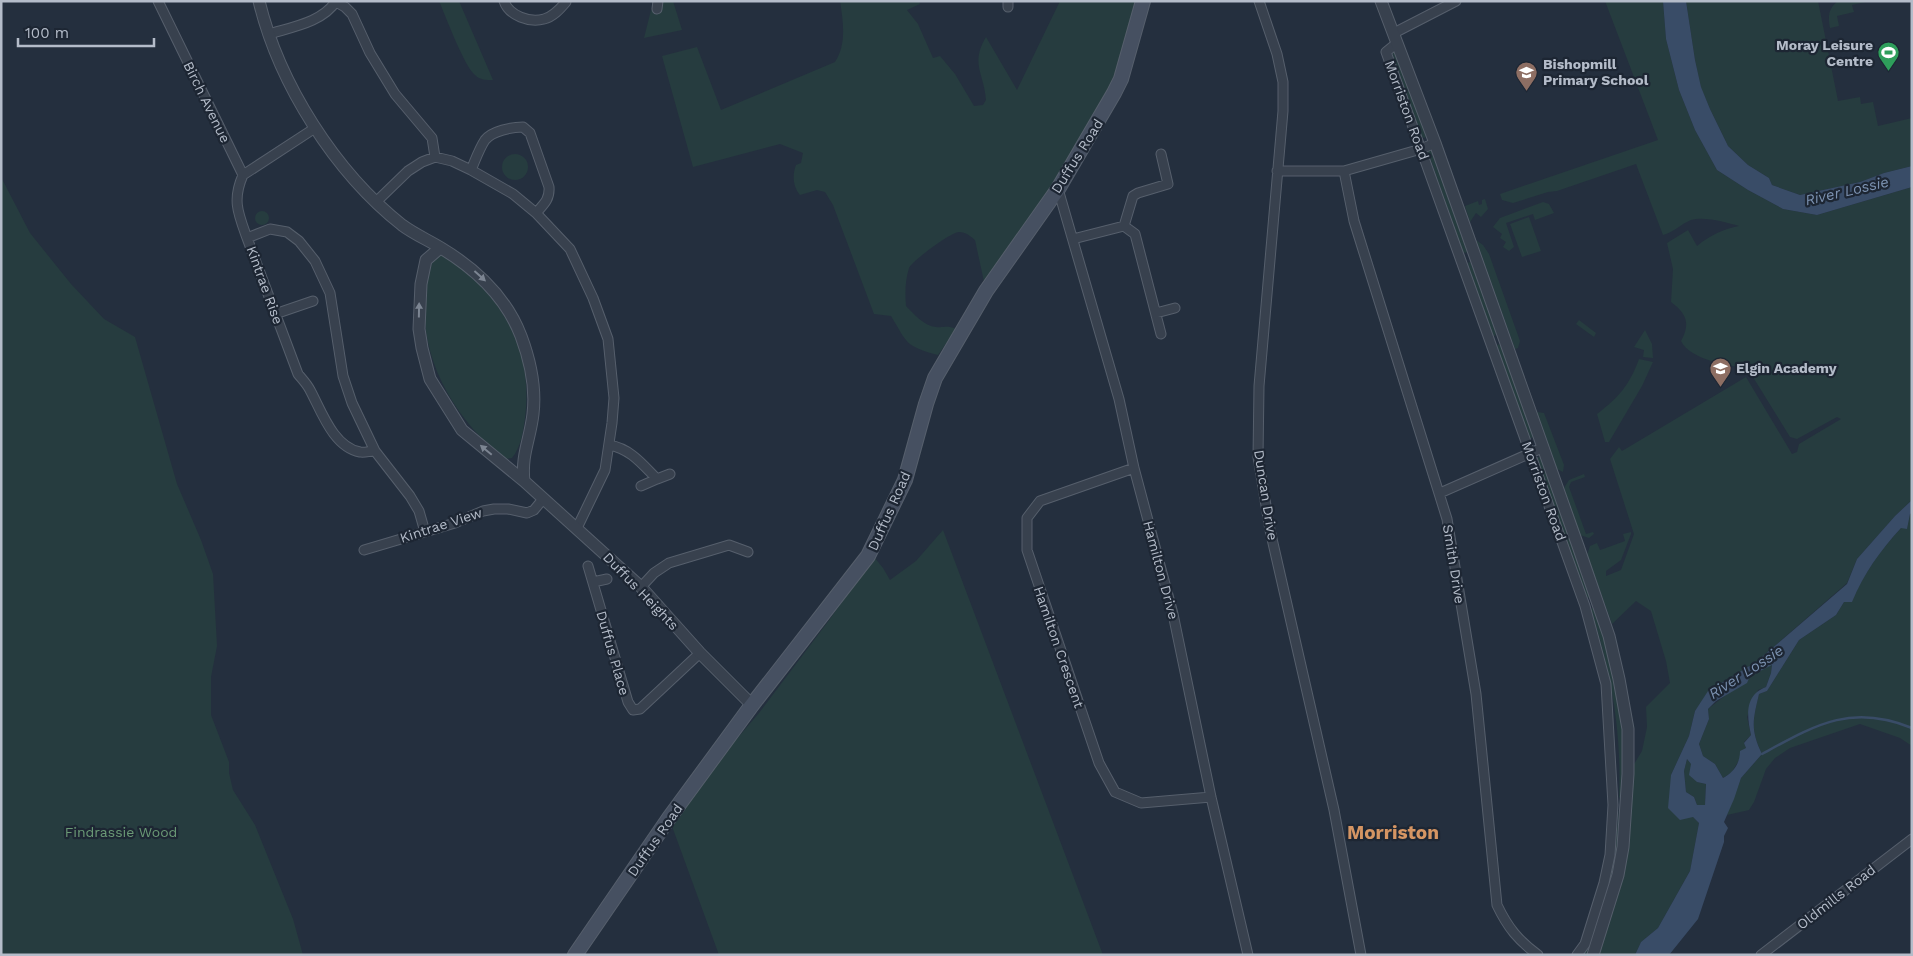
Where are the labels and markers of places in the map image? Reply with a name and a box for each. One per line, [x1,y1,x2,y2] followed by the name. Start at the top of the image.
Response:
[1776,37,1873,69] place label: Moray Leisure Centre
[1877,41,1901,72] sports icon: Moray Leisure Centre
[1543,56,1649,88] place label: Bishopmill Primary School
[1515,60,1539,91] school or university icon: Bishopmill Primary School
[1708,356,1732,387] school or university icon: Elgin Academy
[1736,360,1837,376] place label: Elgin Academy

